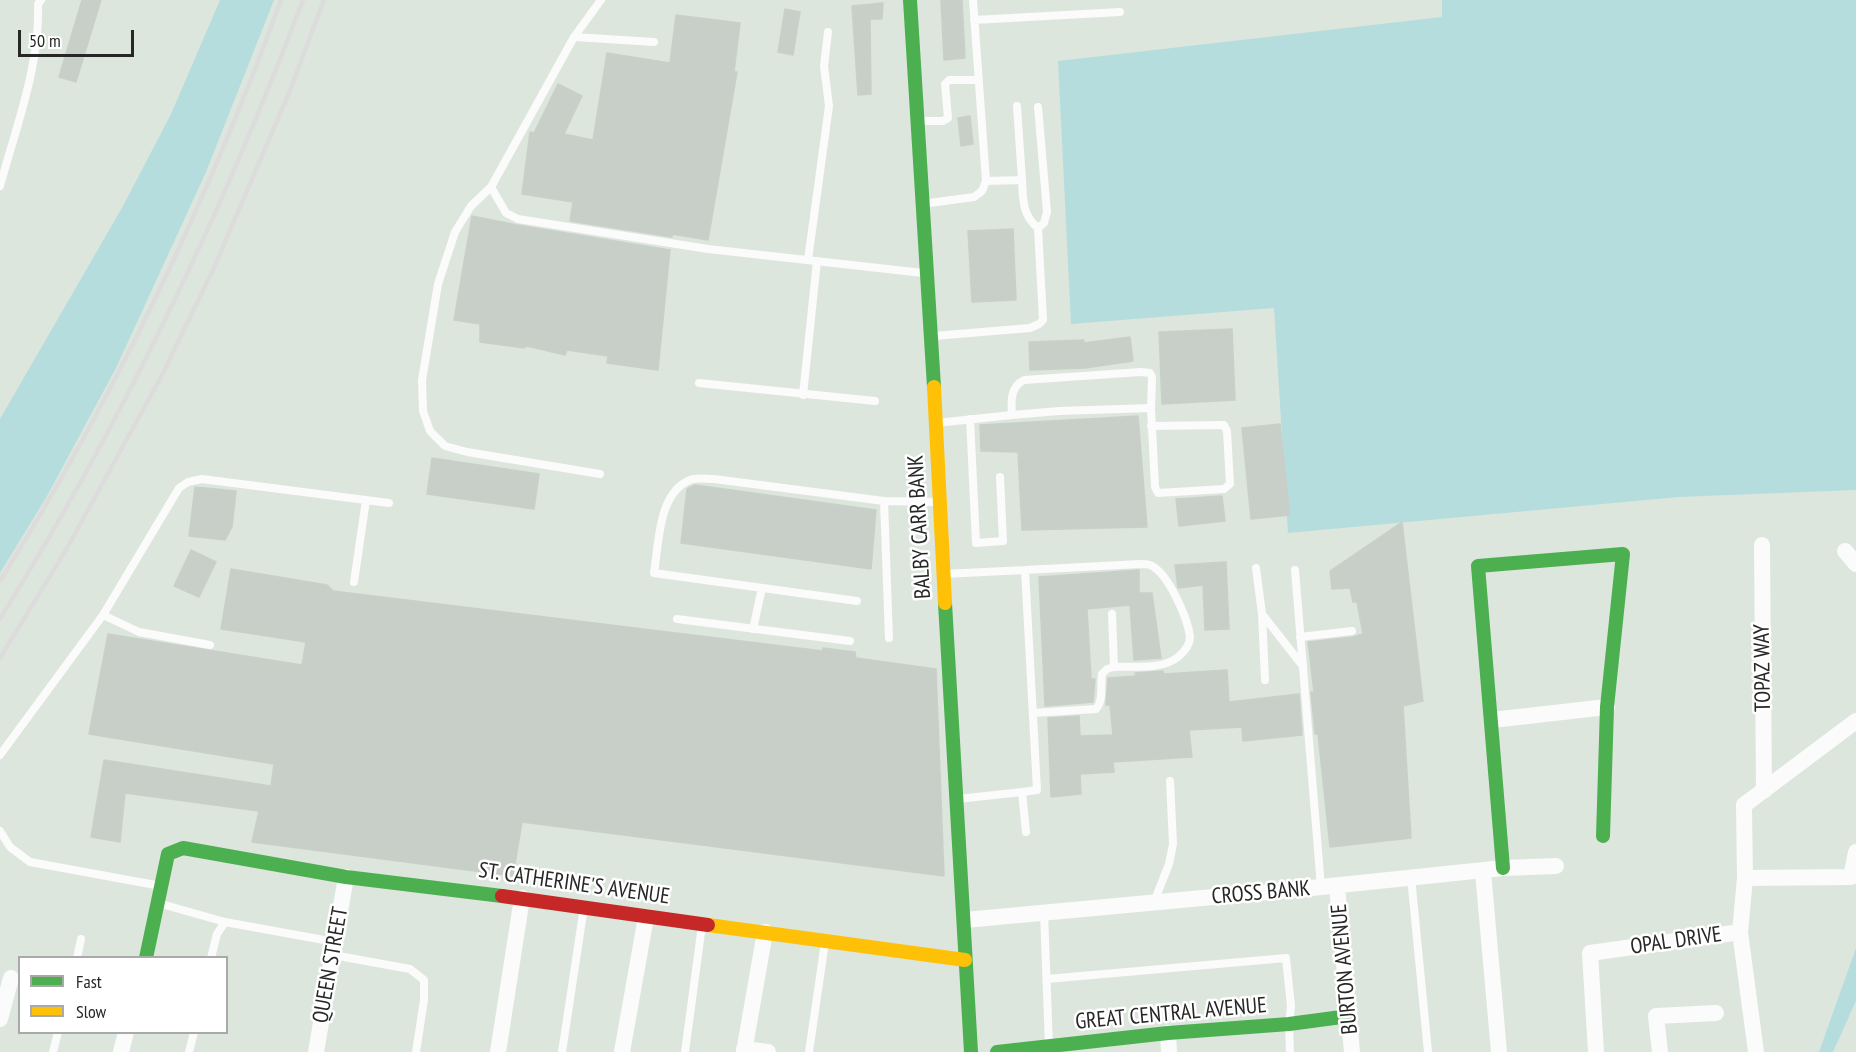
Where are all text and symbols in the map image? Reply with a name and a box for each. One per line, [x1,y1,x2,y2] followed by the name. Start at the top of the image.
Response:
[21,18,136,56] scale bar
[29,29,61,52] text: 50 m
[903,454,937,600] street label: BALBY CARR BANK
[1749,624,1777,712] street label: TOPAZ WAY
[477,858,671,910] street label: ST. CATHERINE'S AVENUE
[1211,876,1311,910] street label: CROSS BANK
[1326,903,1364,1035] street label: BURTON AVENUE
[308,905,354,1025] street label: QUEEN STREET
[1629,922,1723,960] street label: OPAL DRIVE
[18,956,228,1034] legend
[76,970,102,993] text: Fast
[1074,992,1268,1036] street label: GREAT CENTRAL AVENUE
[76,1000,106,1023] text: Slow

